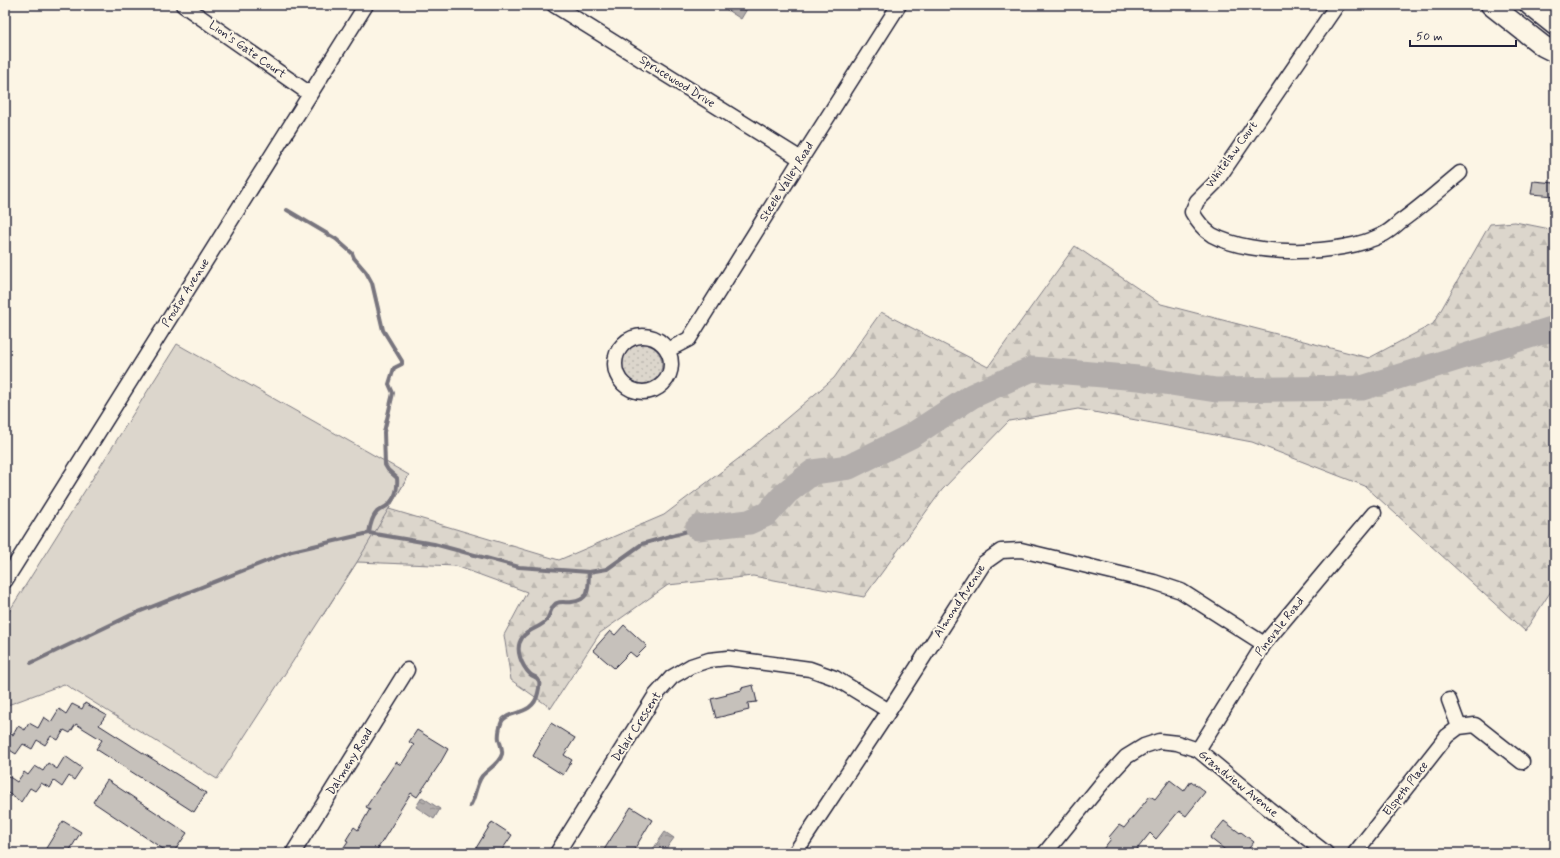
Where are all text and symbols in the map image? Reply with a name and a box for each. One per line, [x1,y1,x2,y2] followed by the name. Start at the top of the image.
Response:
[205,18,289,83] street label: Lion's Gate Court
[1410,22,1516,48] scale bar
[1416,29,1443,45] text: 50 m
[636,52,718,112] street label: Sprucewood Drive
[1202,118,1262,192] street label: Whitelaw Court
[756,139,818,225] street label: Steele Valley Road
[158,255,214,331] street label: Proctor Avenue
[930,561,990,641] street label: Almond Avenue
[1252,594,1308,660] street label: Pinevale Road
[608,689,666,765] street label: Delair Crescent
[323,726,377,798] street label: Dalmeny Road
[1195,747,1281,821] street label: Grandview Avenue
[1380,758,1432,820] street label: Elspeth Place

